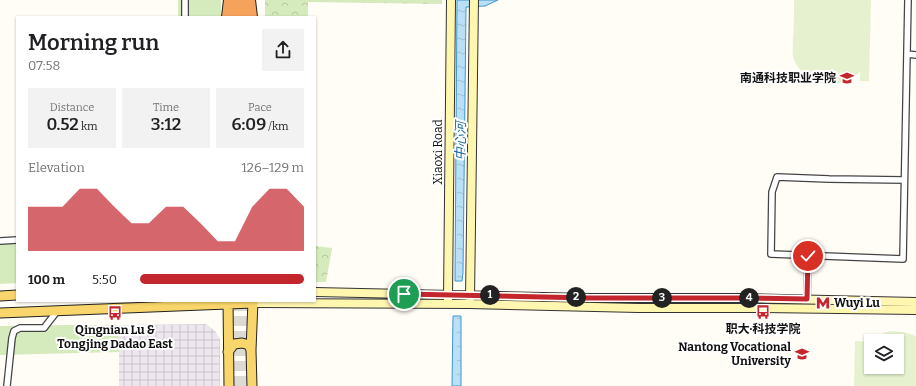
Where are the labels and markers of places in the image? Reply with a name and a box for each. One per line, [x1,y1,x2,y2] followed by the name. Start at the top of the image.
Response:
[839,70,855,86] school or university icon: 南通科技职业学院
[740,71,836,85] place label: 南通科技职业学院
[791,239,825,273] pin
[387,277,421,311] pin
[480,285,500,305] pin: 1
[566,287,586,307] pin: 2
[652,288,672,308] pin: 3
[739,288,759,308] pin: 4
[815,295,831,311] metro station icon: Wuyi Lu
[834,296,880,310] place label: Wuyi Lu
[755,304,771,320] bus stop icon: 职大·科技学院
[107,305,123,321] bus stop icon: Qingnian Lu & Tongjing Dadao East
[726,322,800,336] place label: 职大·科技学院
[57,323,173,352] place label: Qingnian Lu & Tongjing Dadao East
[678,340,791,368] place label: Nantong Vocational University
[794,346,810,362] school or university icon: Nantong Vocational University

